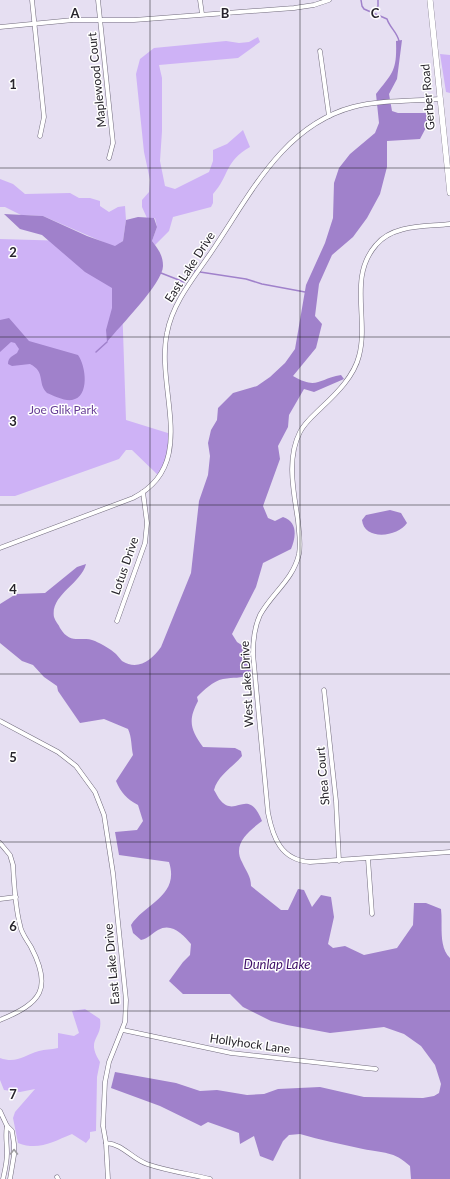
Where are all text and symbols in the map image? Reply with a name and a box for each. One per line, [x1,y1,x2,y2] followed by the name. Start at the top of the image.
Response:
[69,5,80,21] text: A
[221,5,230,21] text: B
[371,5,380,21] text: C
[84,31,109,128] street label: Maplewood Court
[417,63,438,131] street label: Gerber Road
[9,76,17,92] text: 1
[161,229,218,305] street label: East Lake Drive
[9,244,17,260] text: 2
[29,402,98,417] park label: Joe Glik Park
[9,413,17,429] text: 3
[108,535,141,597] street label: Lotus Drive
[9,581,17,597] text: 4
[237,640,256,728] street label: West Lake Drive
[312,746,333,806] street label: Shea Court
[9,749,17,765] text: 5
[9,918,17,934] text: 6
[100,923,123,1005] street label: East Lake Drive
[243,956,311,972] water label: Dunlap Lake
[209,1030,291,1057] street label: Hollyhock Lane
[9,1086,17,1102] text: 7
[10,1149,18,1155] one-way arrow

